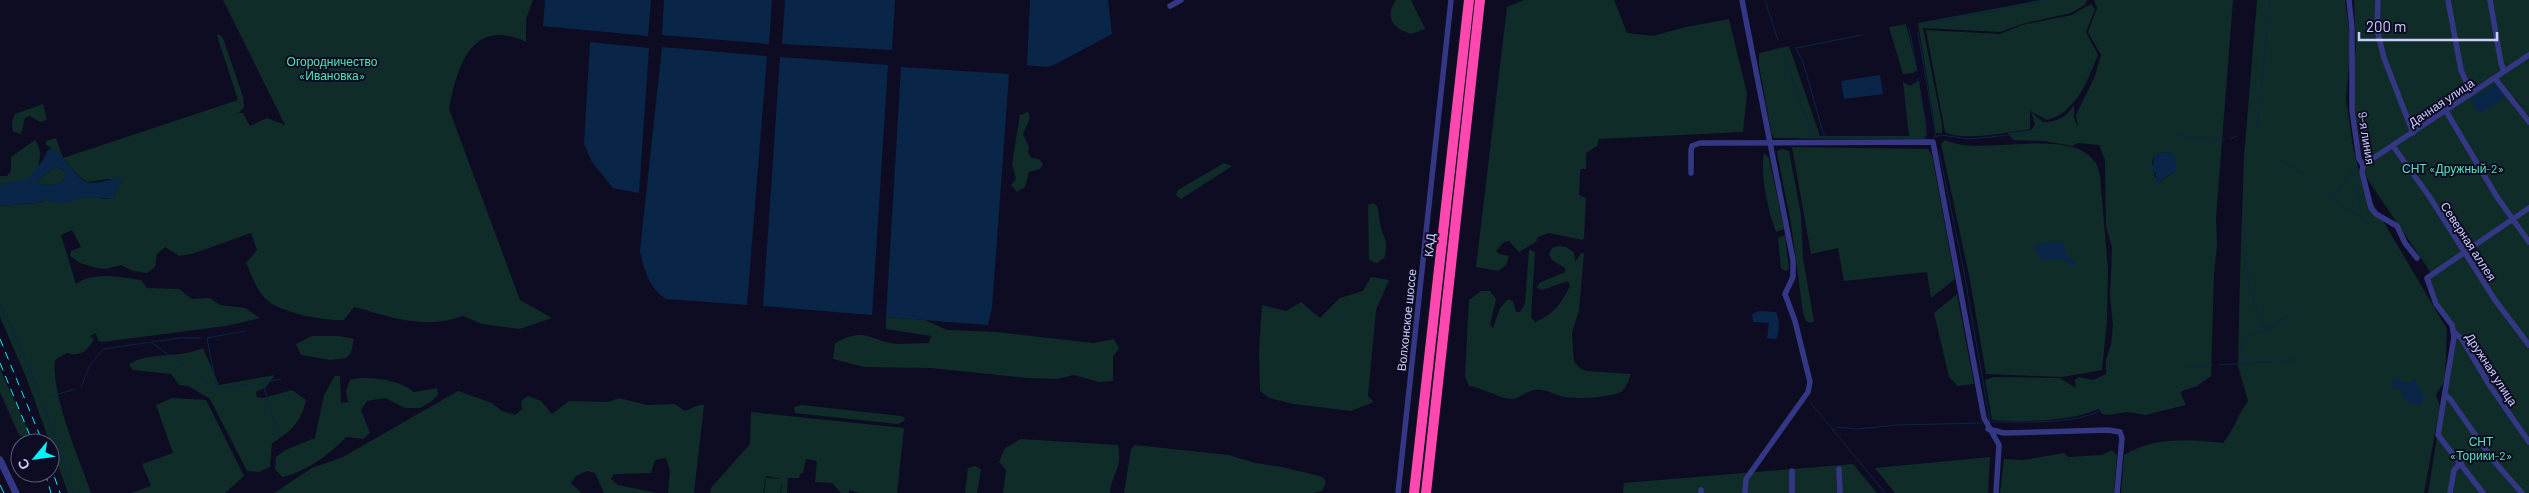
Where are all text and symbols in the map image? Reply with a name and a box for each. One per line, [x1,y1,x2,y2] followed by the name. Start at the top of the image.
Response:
[2359,10,2496,42] scale bar
[2366,17,2406,35] text: 200 m
[287,54,378,82] park label: Огородничество «Ивановка»
[2406,75,2477,130] street label: Дачная улица
[2356,111,2378,165] street label: 9-я линия
[2402,161,2504,176] park label: СНТ «Дружный-2»
[2438,199,2500,284] street label: Северная аллея
[1421,233,1438,258] street label: КАД
[1394,268,1418,372] street label: Волхонское шоссе
[2462,330,2521,409] street label: Дружная улица
[10,433,60,483] north arrow
[2450,434,2512,463] park label: СНТ «Торики-2»
[13,456,33,473] text: С

